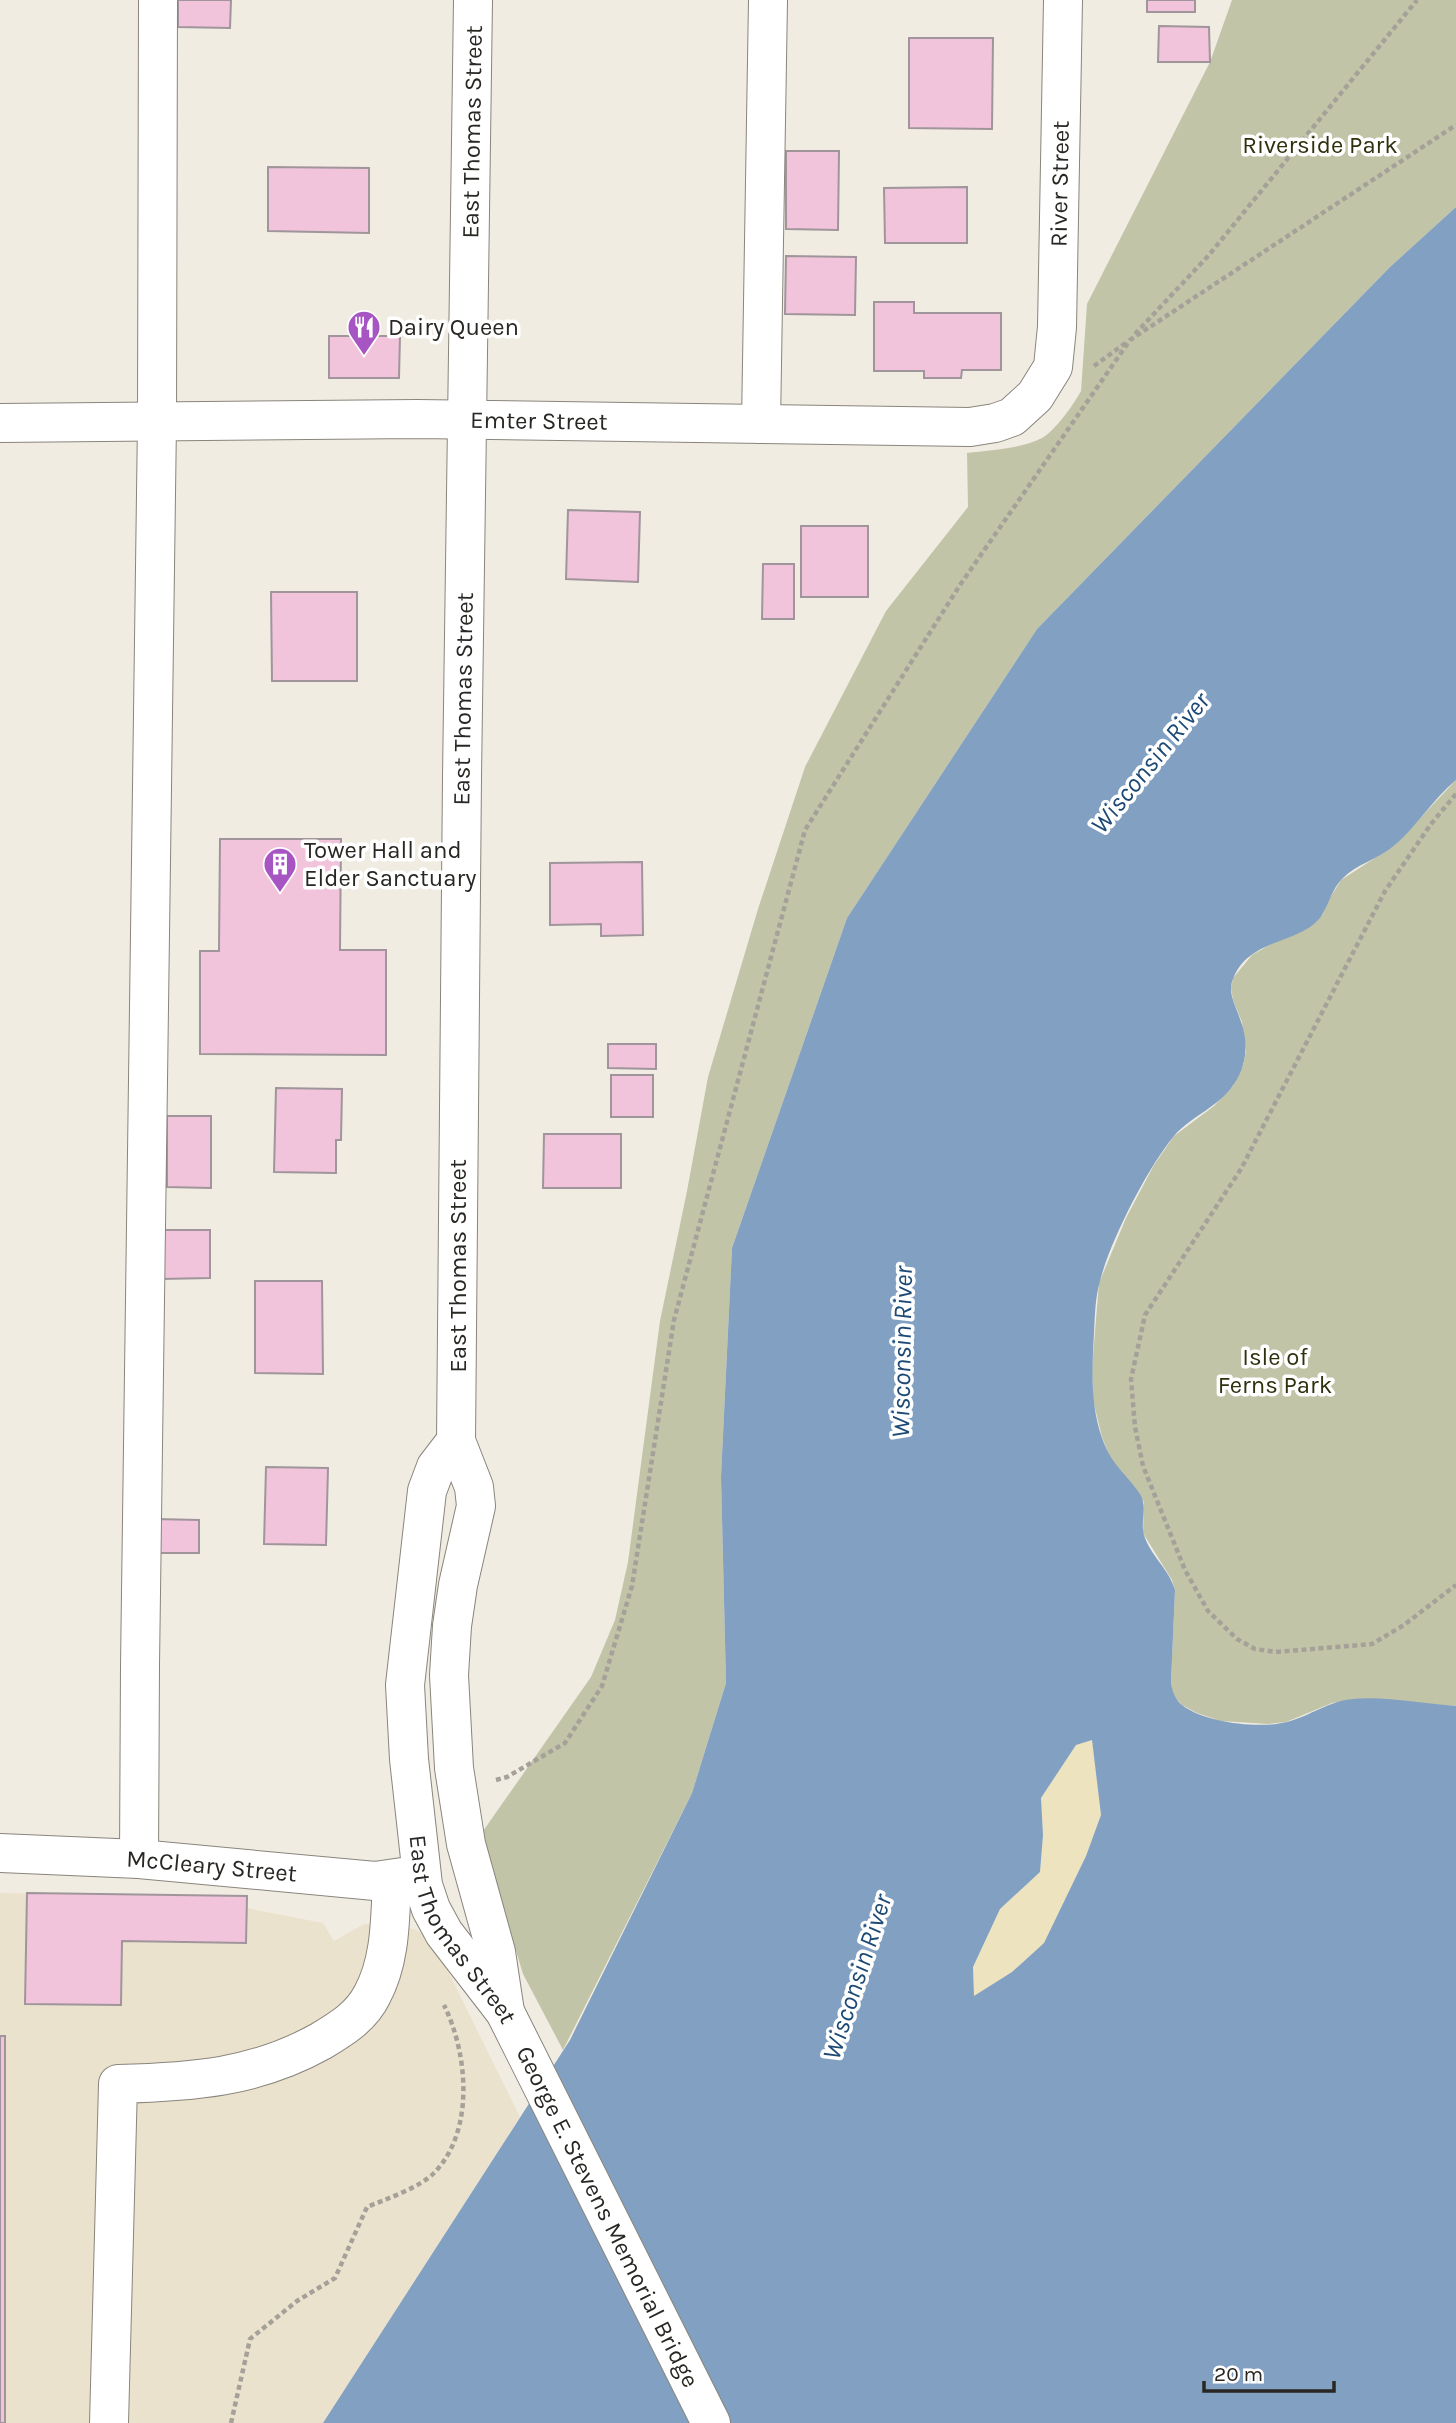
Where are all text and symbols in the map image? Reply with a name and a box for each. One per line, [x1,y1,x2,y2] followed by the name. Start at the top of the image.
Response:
[456,25,488,239] street label: East Thomas Street
[1044,120,1075,247] street label: River Street
[1242,131,1398,159] park label: Riverside Park
[345,308,383,357] restaurant icon: Dairy Queen
[388,313,519,341] place label: Dairy Queen
[470,406,608,436] street label: Emter Street
[447,592,479,806] street label: East Thomas Street
[1084,685,1217,840] water label: Wisconsin River
[304,836,476,892] place label: Tower Hall and Elder Sanctuary
[261,845,299,894] building icon: Tower Hall and Elder Sanctuary
[444,1159,472,1373] street label: East Thomas Street
[885,1265,919,1438] water label: Wisconsin River
[1218,1343,1332,1399] park label: Isle of Ferns Park
[404,1833,522,2028] street label: East Thomas Street
[126,1844,298,1888] street label: McCleary Street
[816,1889,899,2064] water label: Wisconsin River
[510,2042,705,2392] street label: George E. Stevens Memorial Bridge
[1204,2350,1334,2394] scale bar
[1214,2362,1263,2386] text: 20 m

